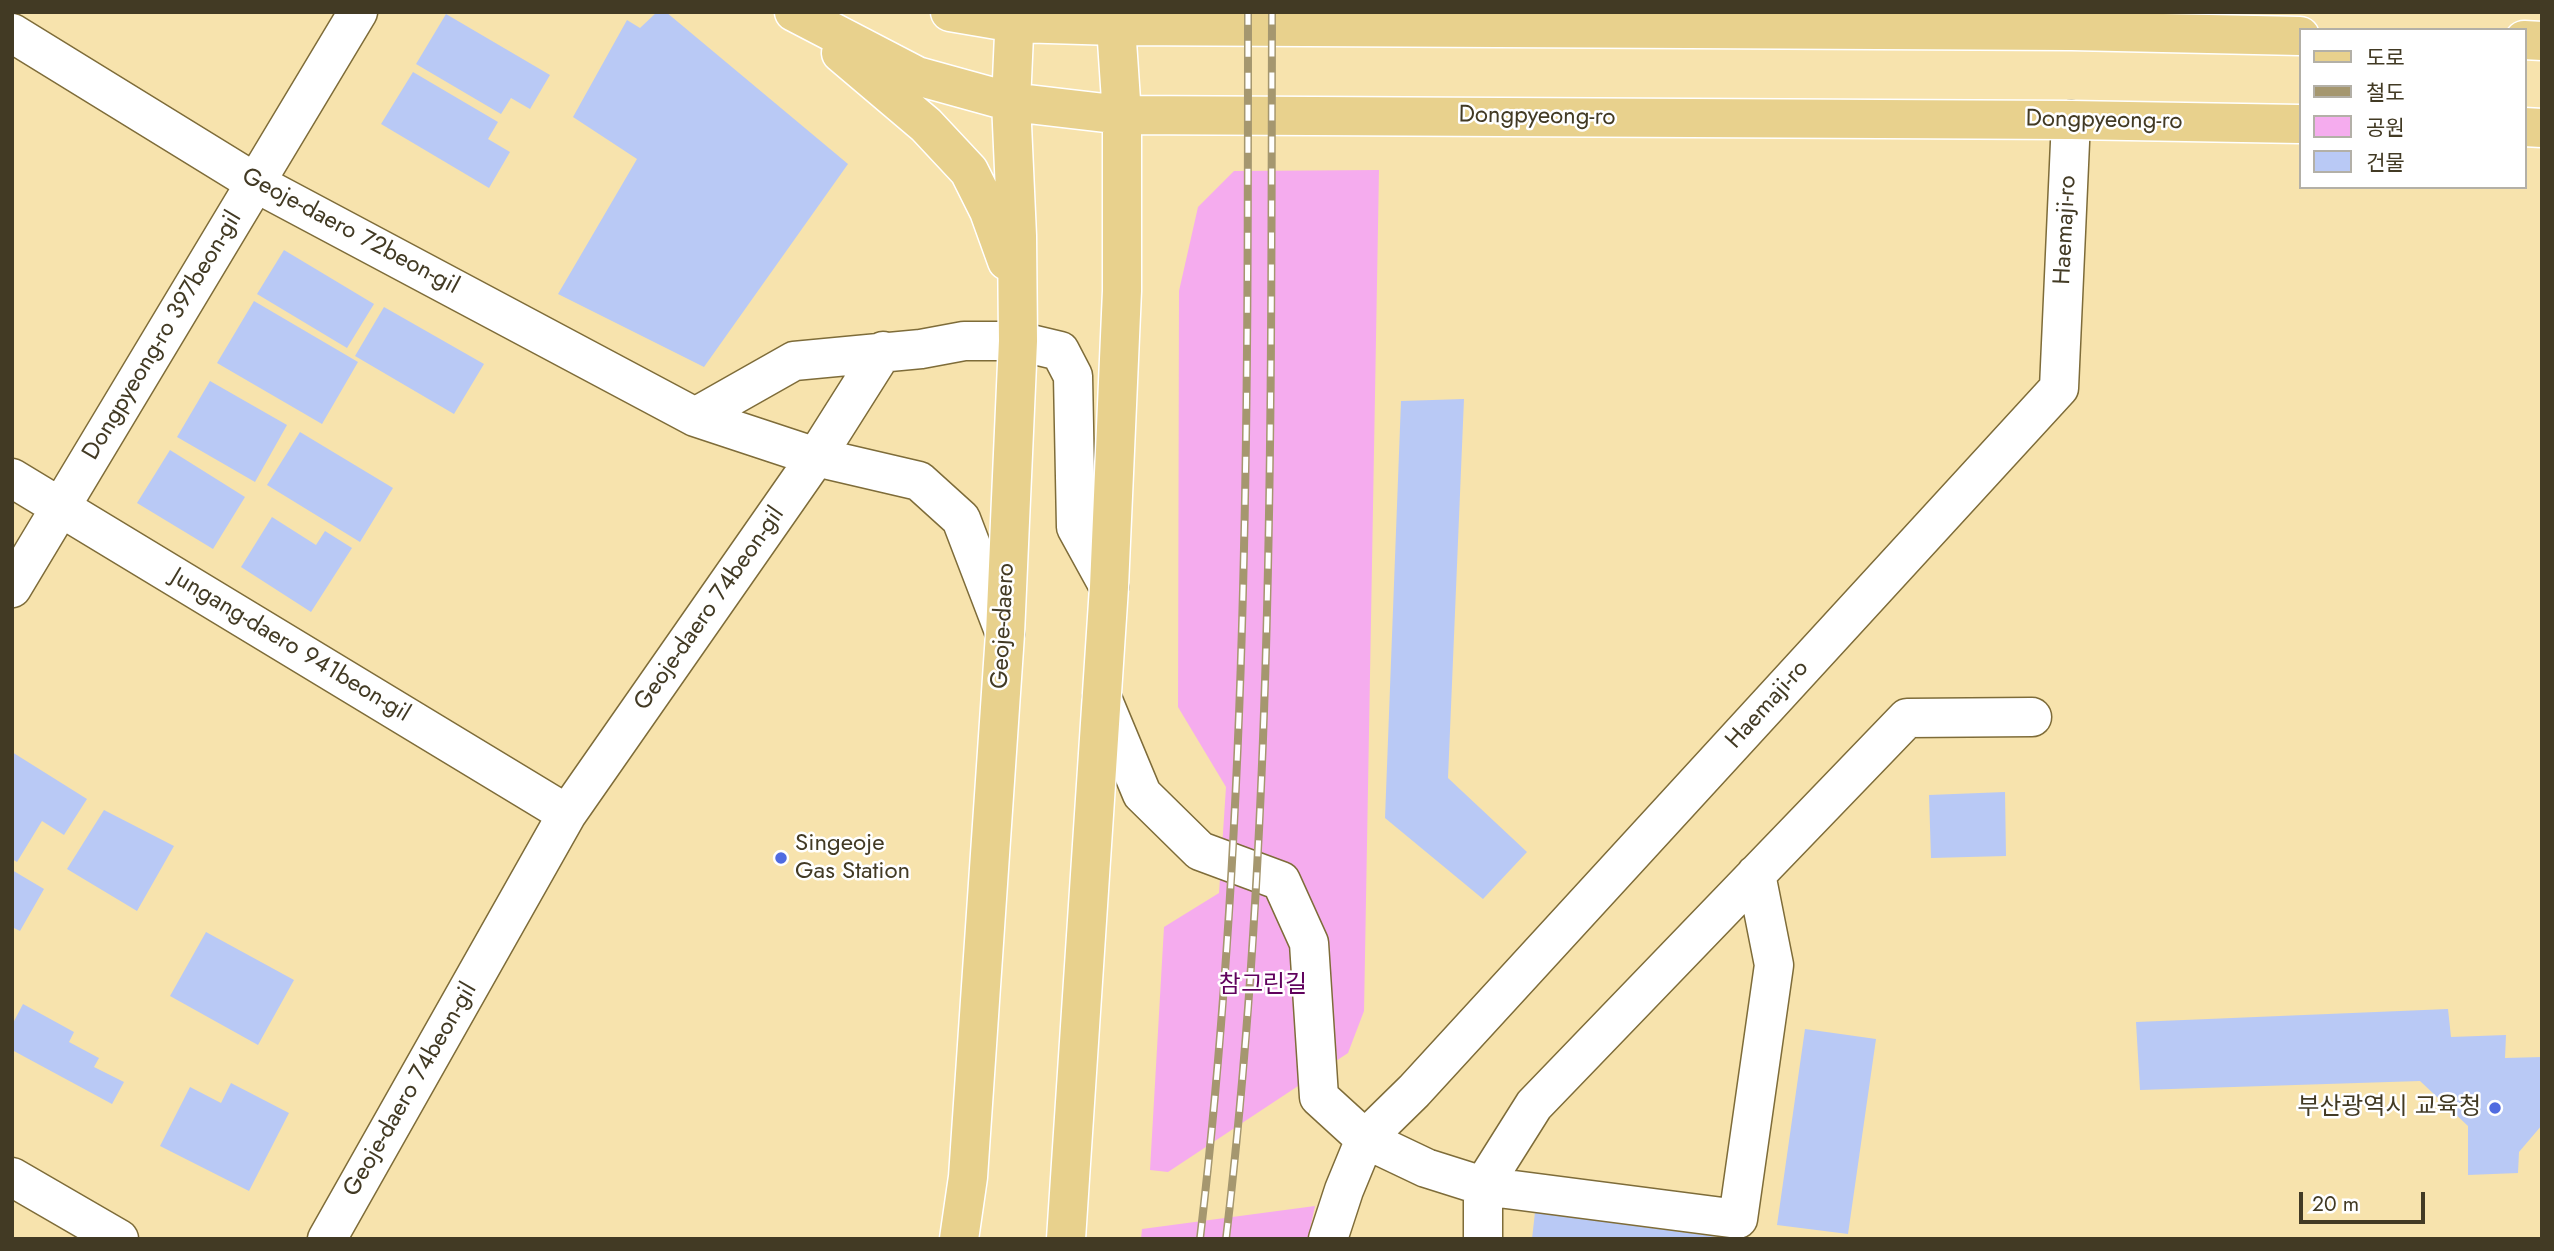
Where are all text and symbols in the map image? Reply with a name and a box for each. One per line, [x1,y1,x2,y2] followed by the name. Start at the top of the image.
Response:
[2298,28,2526,189] legend
[2366,43,2405,73] text: 도로
[2366,78,2405,108] text: 철도
[1458,101,1616,133] street label: Dongpyeong-ro
[2025,105,2183,137] street label: Dongpyeong-ro
[2366,113,2405,143] text: 공원
[2366,148,2405,178] text: 건물
[237,163,463,301] street label: Geoje-daero 72beon-gil
[2049,175,2083,285] street label: Haemaji-ro
[77,206,249,466] street label: Dongpyeong-ro 397beon-gil
[629,502,791,716] street label: Geoje-daero 74beon-gil
[986,562,1022,690] street label: Geoje-daero
[165,563,415,729] street label: Jungang-daero 941beon-gil
[1721,655,1815,755] street label: Haemaji-ro
[795,830,910,886] place label: Singeoje Gas Station
[773,850,789,866] marker: Singeoje Gas Station
[1219,972,1307,1000] park label: 참그린길
[338,978,484,1202] street label: Geoje-daero 74beon-gil
[2297,1094,2481,1122] place label: 부산광역시 교육청
[2487,1100,2503,1116] marker: 부산광역시 교육청
[2302,1178,2428,1222] scale bar
[2312,1189,2359,1219] text: 20 m

